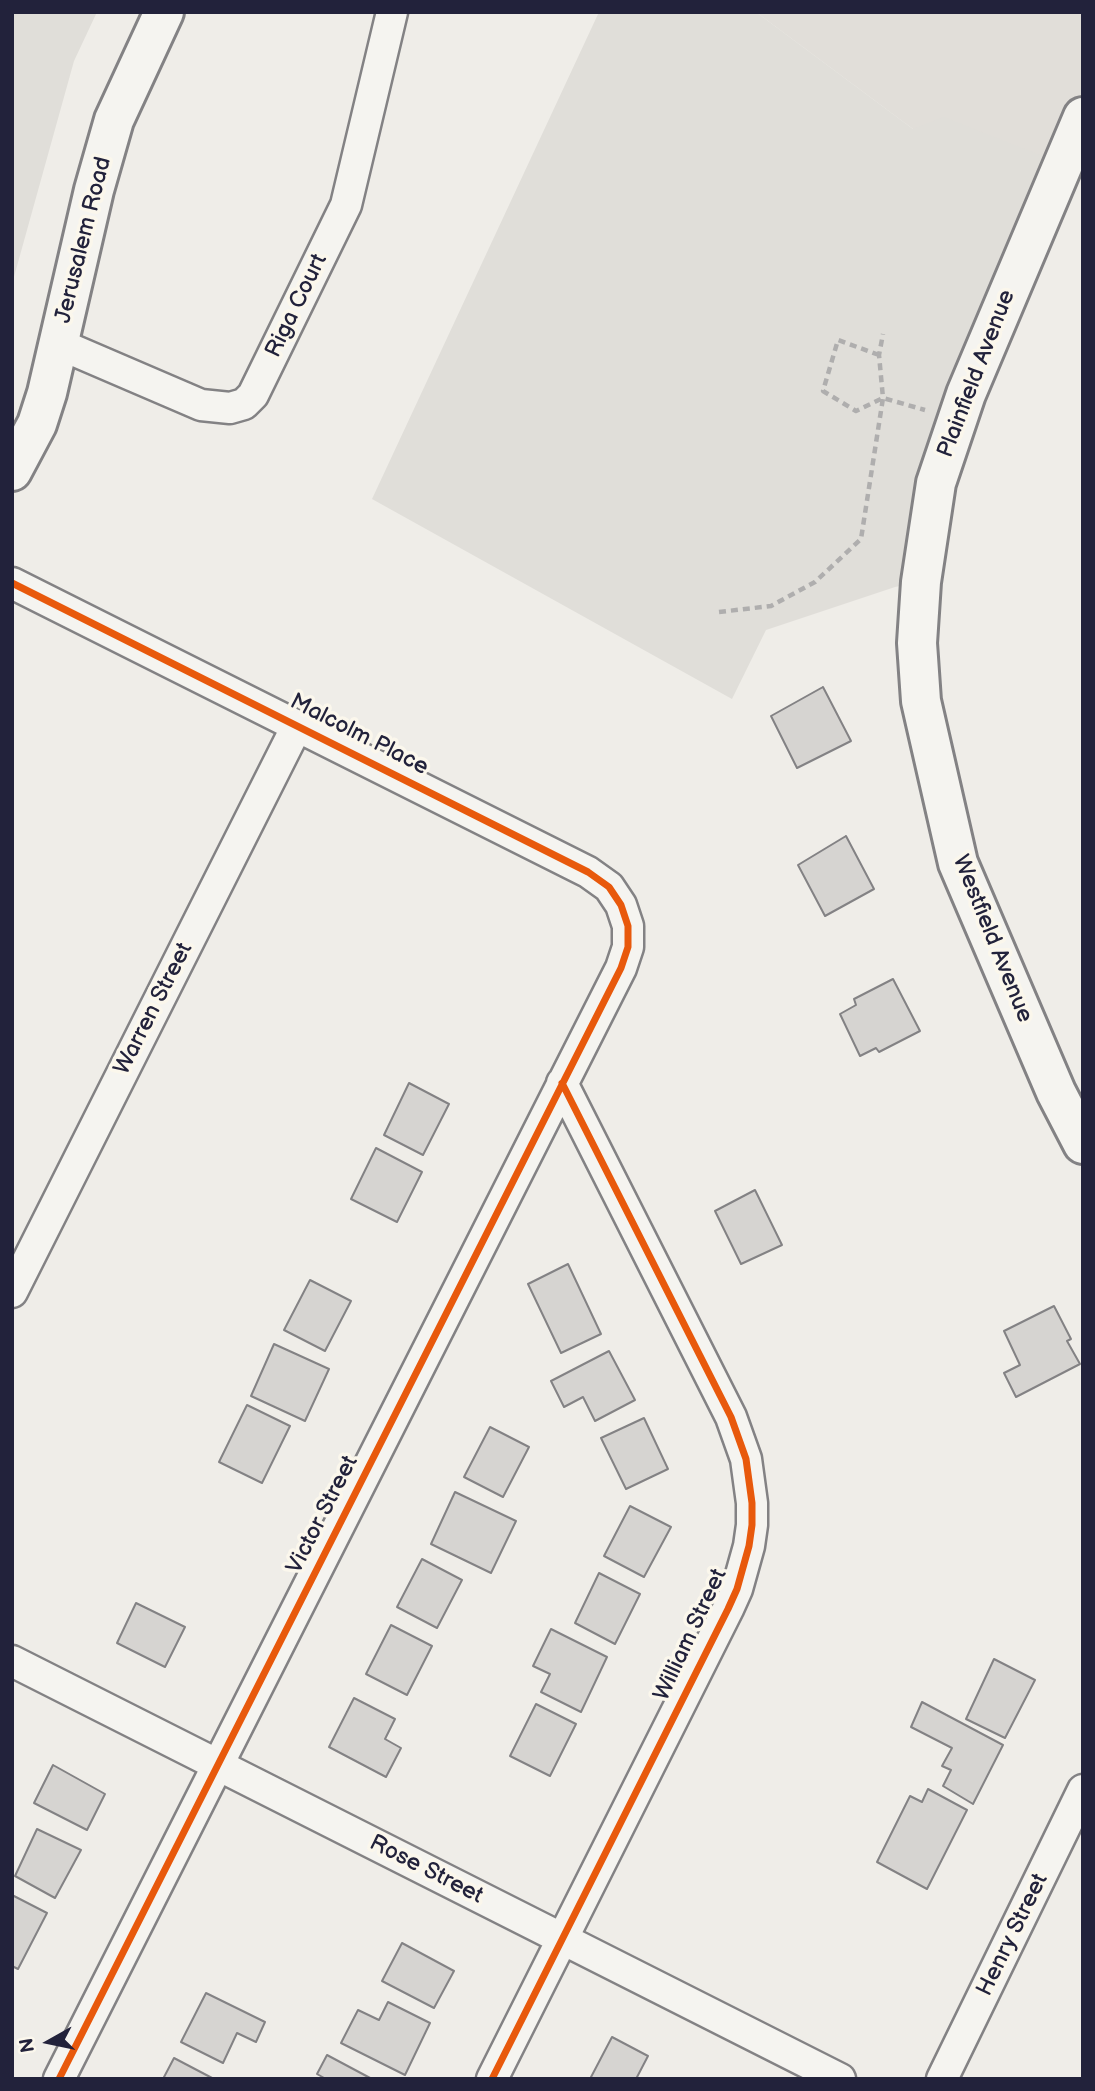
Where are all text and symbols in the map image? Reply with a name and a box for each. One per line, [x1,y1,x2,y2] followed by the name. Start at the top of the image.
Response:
[50,154,118,326] street label: Jerusalem Road
[260,250,334,362] street label: Riga Court
[932,286,1022,462] street label: Plainfield Avenue
[285,688,433,782] street label: Malcolm Place
[946,851,1038,1027] street label: Westfield Avenue
[109,938,199,1080] street label: Warren Street
[281,1451,365,1579] street label: Victor Street
[648,1565,734,1705] street label: William Street
[365,1830,487,1910] street label: Rose Street
[972,1869,1054,2001] street label: Henry Street
[14,2007,84,2077] north arrow
[15,2037,40,2054] text: N

